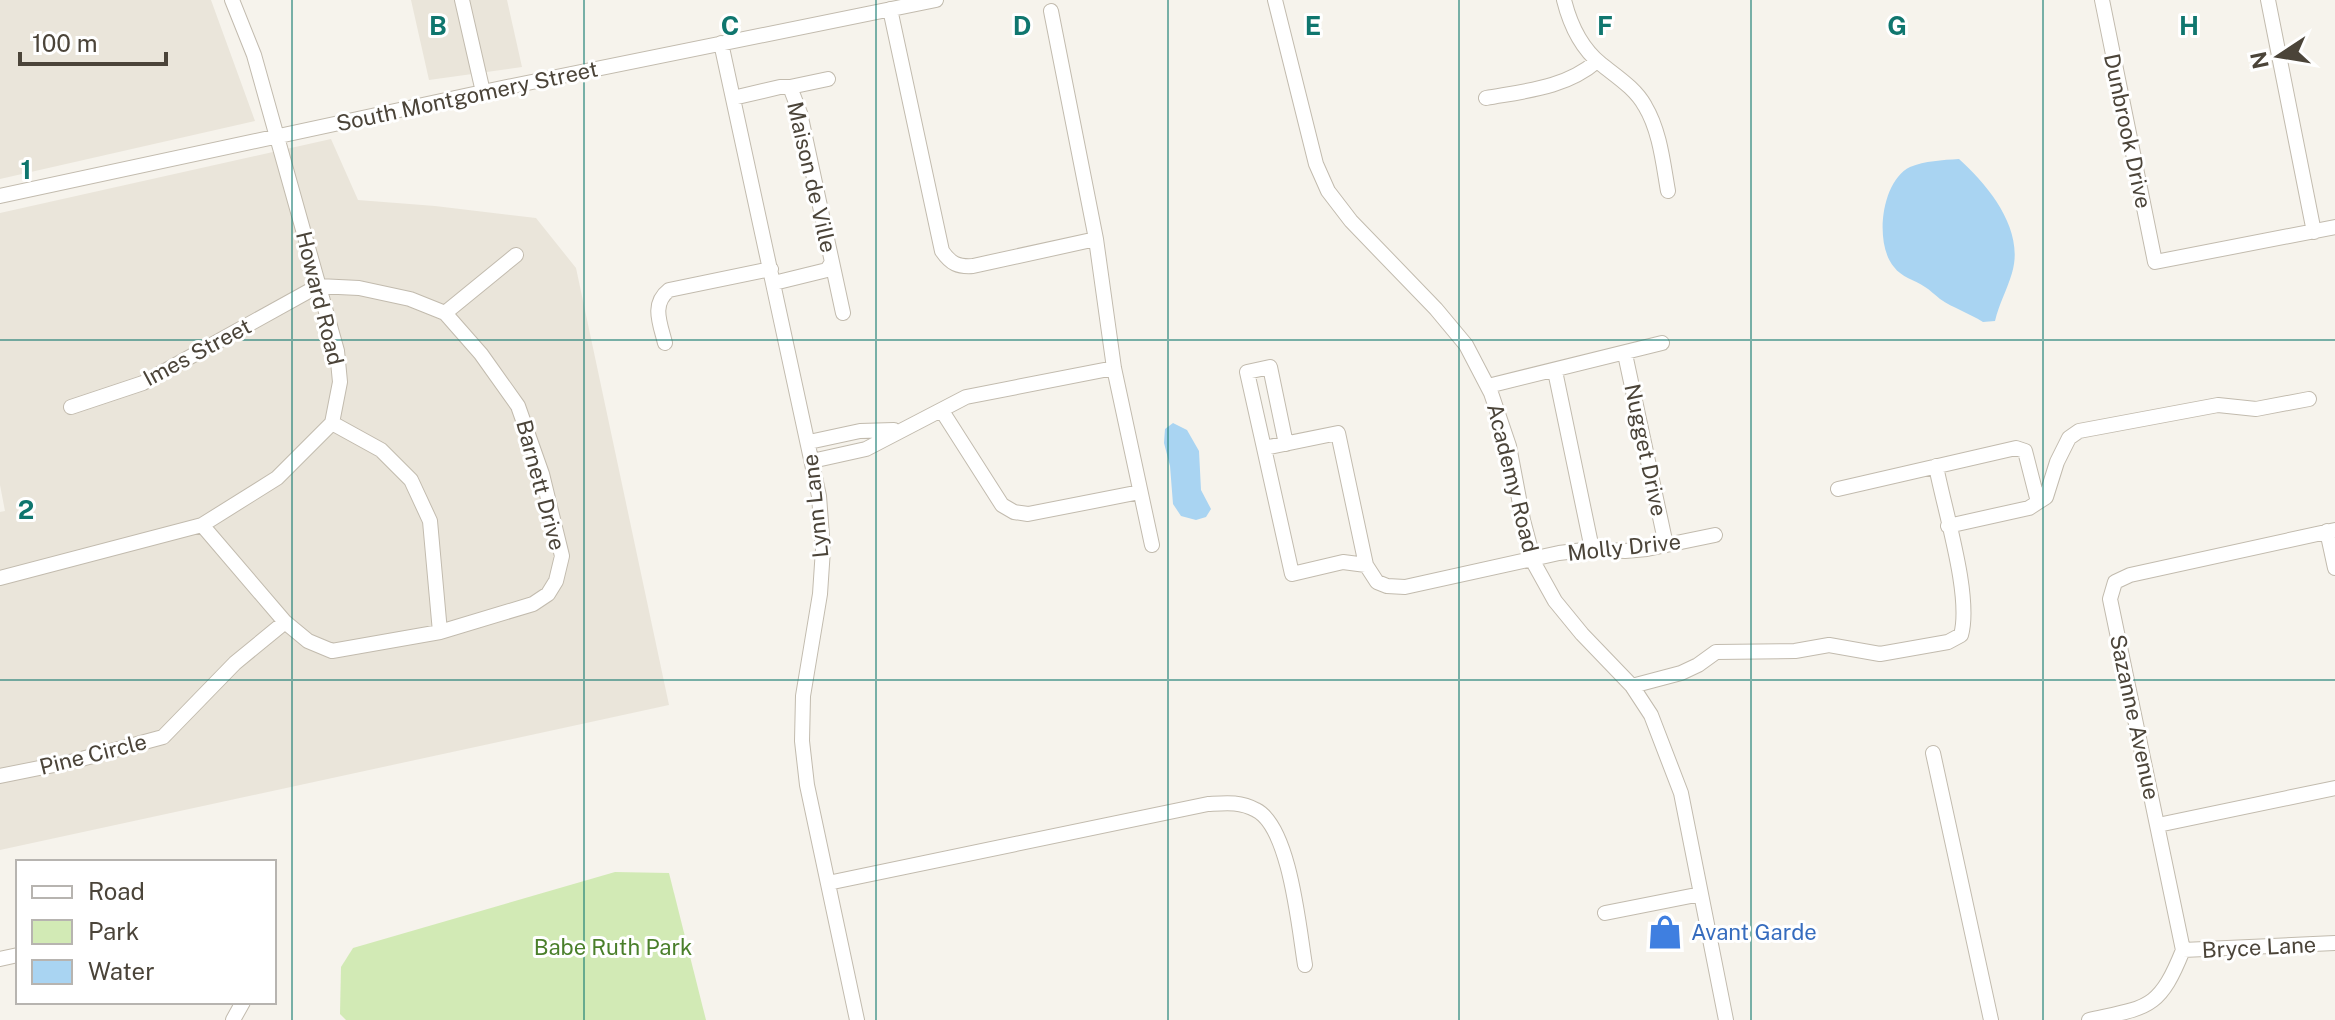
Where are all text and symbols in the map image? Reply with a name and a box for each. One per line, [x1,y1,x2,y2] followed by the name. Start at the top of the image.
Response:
[429,10,447,41] text: B
[721,10,739,41] text: C
[1013,10,1031,41] text: D
[1305,10,1321,41] text: E
[1597,10,1613,41] text: F
[1887,10,1907,41] text: G
[2179,10,2199,41] text: H
[20,16,166,66] scale bar
[2239,16,2319,96] north arrow
[32,29,98,57] text: 100 m
[2245,49,2274,71] text: N
[2099,51,2157,211] street label: Dunbrook Drive
[334,56,600,136] street label: South Montgomery Street
[782,99,842,255] street label: Maison de Ville
[20,154,32,185] text: 1
[291,228,349,368] street label: Howard Road
[139,313,255,391] street label: Imes Street
[1619,381,1673,519] street label: Nugget Drive
[1482,401,1544,555] street label: Academy Road
[511,417,571,553] street label: Barnett Drive
[797,453,833,559] street label: Lynn Lane
[18,494,34,525] text: 2
[1566,528,1682,566] street label: Molly Drive
[2105,632,2165,802] street label: Sazanne Avenue
[37,728,149,780] street label: Pine Circle
[16,860,276,1004] legend
[88,877,145,905] text: Road
[1646,913,1684,951] shop icon: Avant Garde
[88,917,139,945] text: Park
[1691,919,1817,945] place label: Avant Garde
[2201,931,2317,963] street label: Bryce Lane
[534,934,692,960] park label: Babe Ruth Park
[88,957,155,985] text: Water

